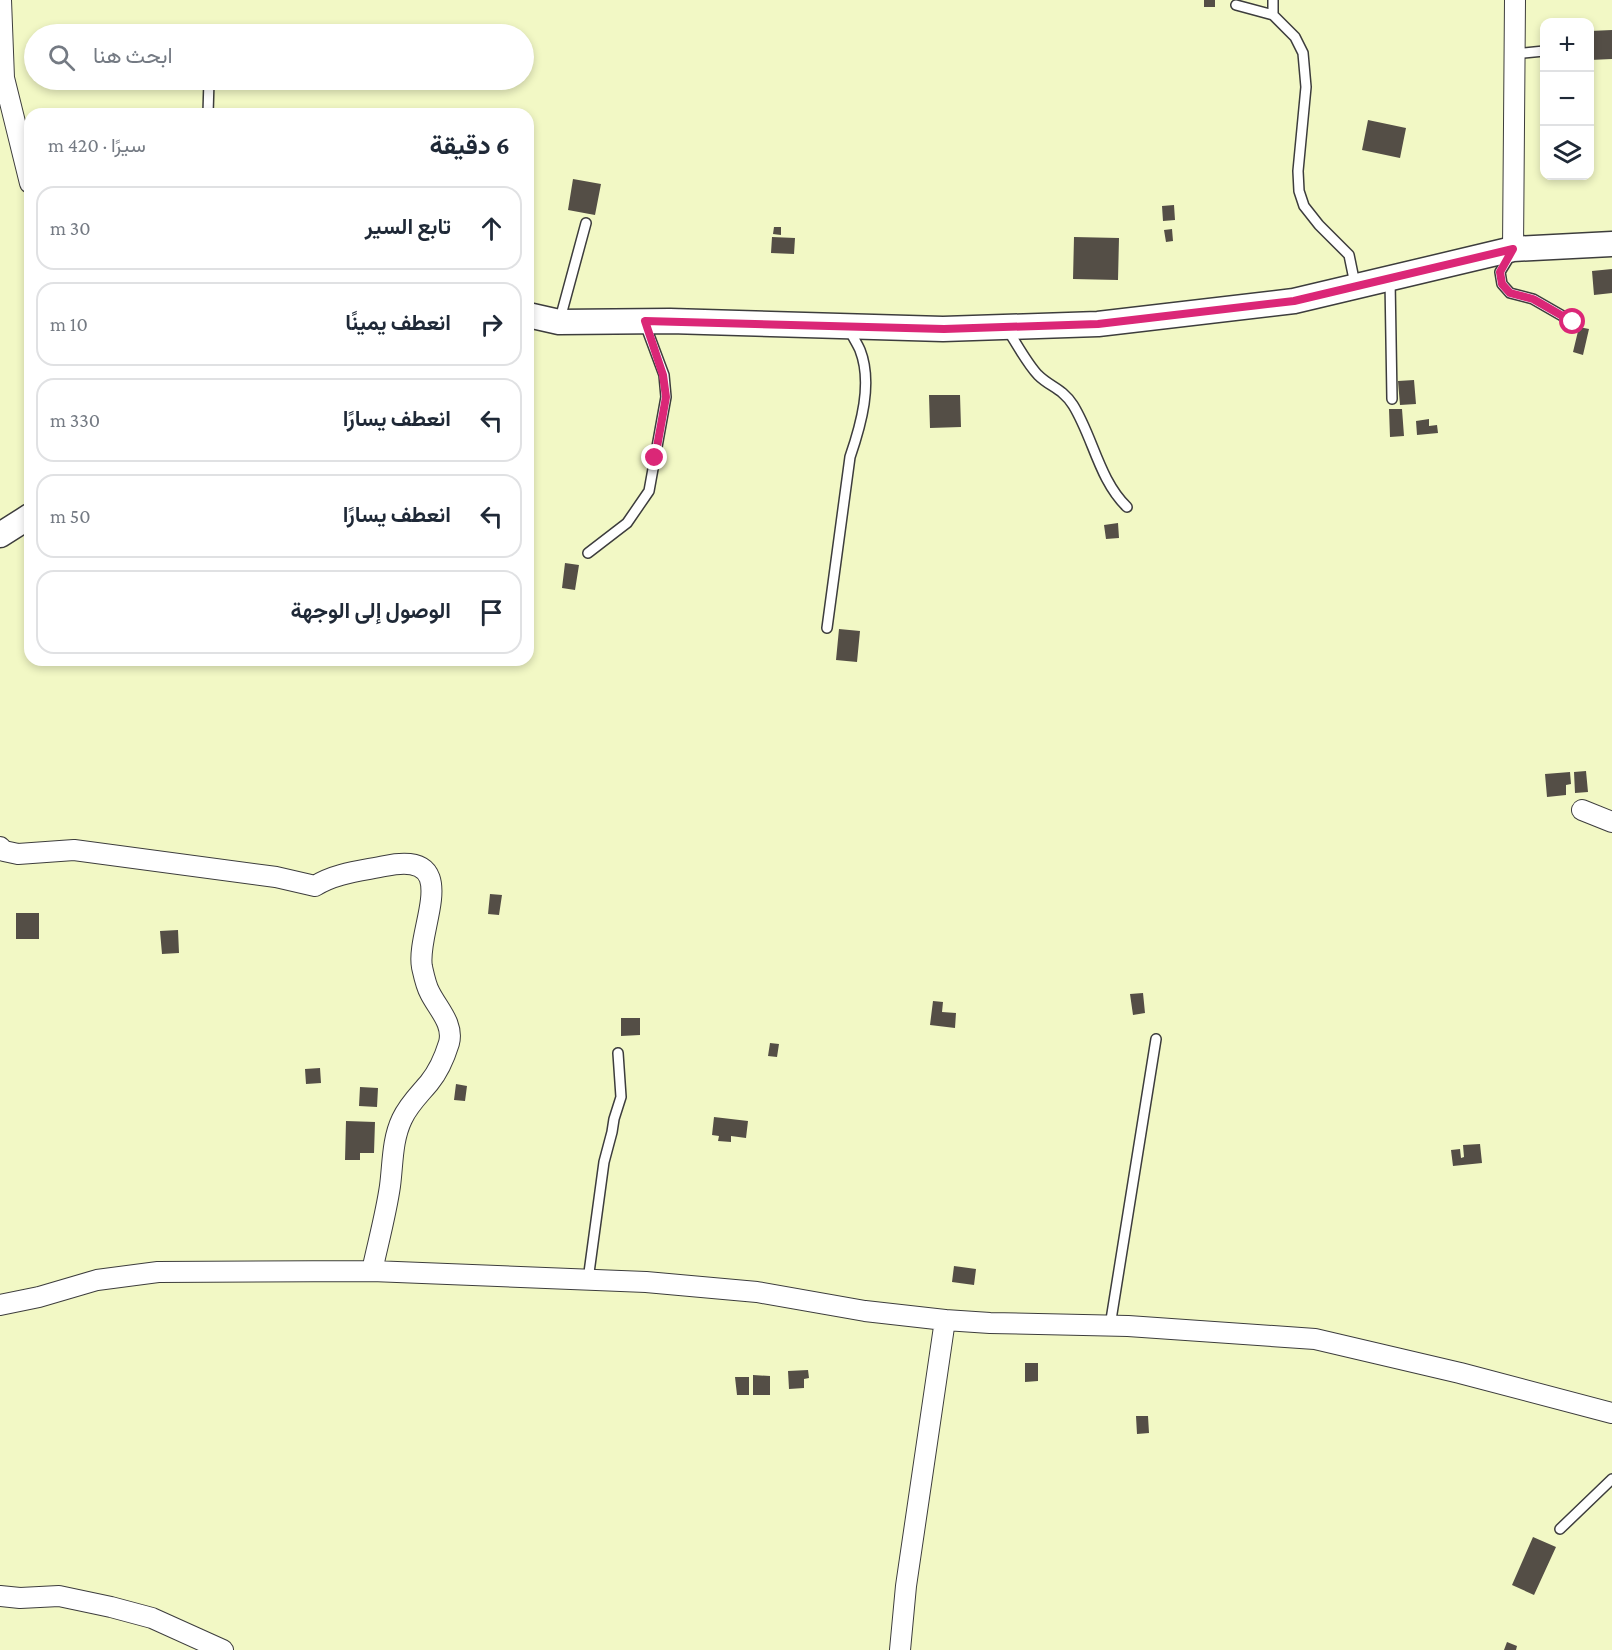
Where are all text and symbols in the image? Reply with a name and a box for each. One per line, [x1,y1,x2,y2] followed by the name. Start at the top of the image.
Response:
[1540,18,1594,180] map controls
[1540,18,1594,72] button: +
[24,24,534,90] search box
[45,41,78,74] icon: search
[93,43,173,68] text: ابحث هنا
[1540,72,1594,126] button: −
[1540,126,1594,180] button: layers
[429,131,510,160] text: 6 دقيقة
[48,134,146,156] text: سيرًا · 420 m
[475,212,508,245] icon: ahead
[365,214,451,239] text: تابع السير
[50,217,91,239] text: 30 m
[475,308,508,341] icon: right
[1559,308,1585,334] route start
[345,310,451,335] text: انعطف يمينًا
[50,313,88,335] text: 10 m
[475,404,508,437] icon: left
[343,406,451,431] text: انعطف يسارًا
[50,409,100,431] text: 330 m
[641,444,667,470] route end
[475,500,508,533] icon: left
[343,502,451,527] text: انعطف يسارًا
[50,505,91,527] text: 50 m
[475,596,508,629] icon: arrive
[290,598,451,623] text: الوصول إلى الوجهة

